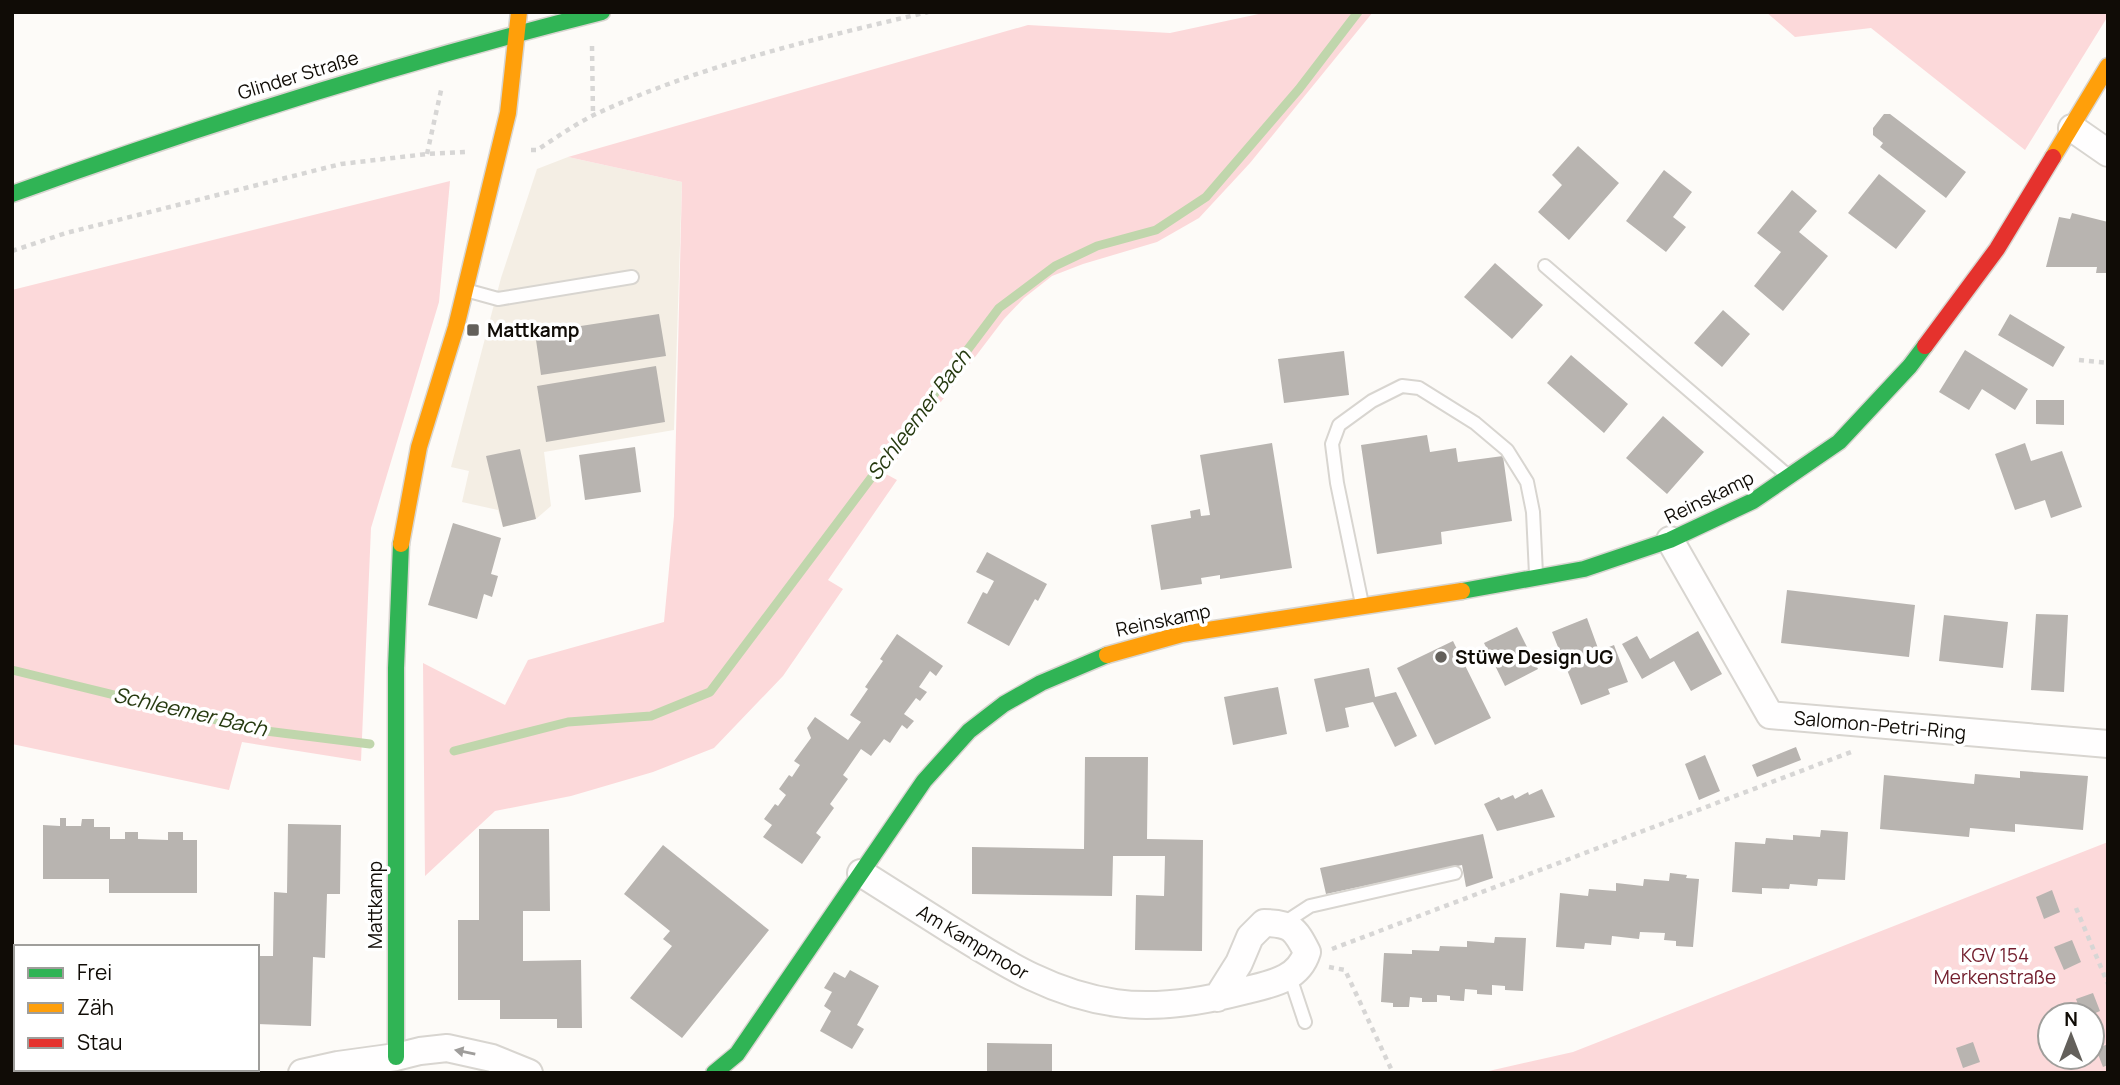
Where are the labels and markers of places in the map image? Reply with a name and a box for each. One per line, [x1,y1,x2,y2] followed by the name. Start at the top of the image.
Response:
[487,317,579,343] place label: Mattkamp
[465,322,481,338] marker: Mattkamp
[1455,644,1613,670] place label: Stüwe Design UG
[1433,649,1449,665] marker: Stüwe Design UG

